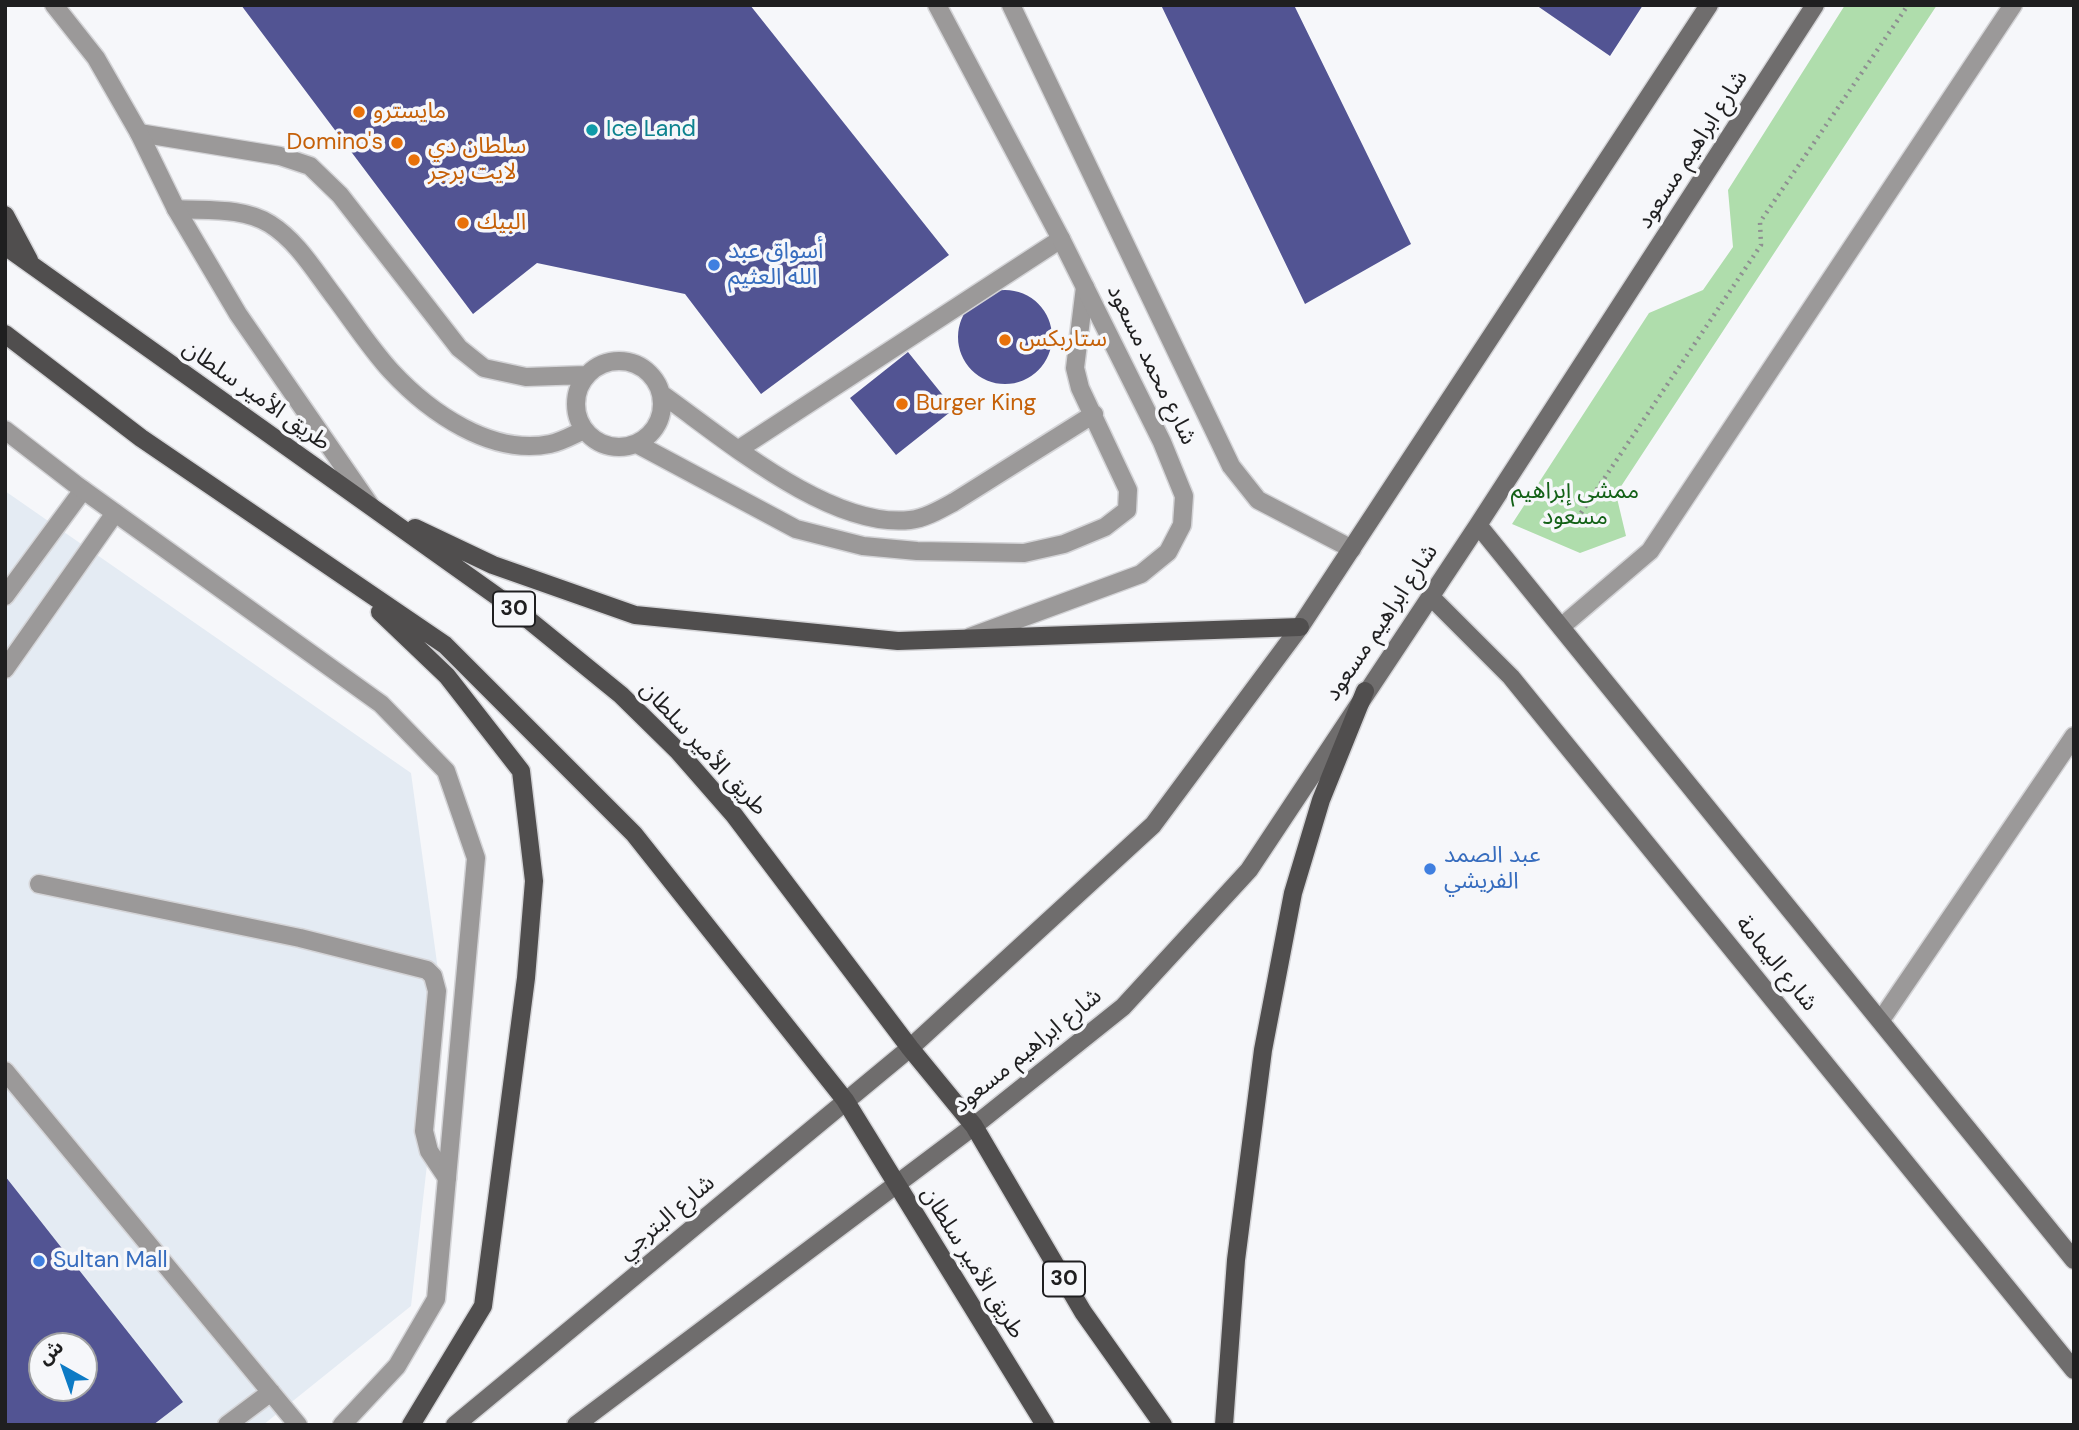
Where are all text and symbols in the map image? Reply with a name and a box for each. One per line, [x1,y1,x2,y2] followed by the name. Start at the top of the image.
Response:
[1632,66,1754,234] street label: شارع ابراهيم مسعود
[373,98,446,126] place label: مايسترو
[351,104,367,120] marker: مايسترو
[606,116,696,144] place label: Ice Land
[584,122,600,138] marker: Ice Land
[286,129,383,157] place label: Domino's
[428,133,526,187] place label: سلطان دي لايت برجر
[389,135,405,151] marker: Domino's
[406,152,422,168] marker: سلطان دي لايت برجر
[477,209,526,237] place label: البيك
[455,215,471,231] marker: البيك
[728,238,823,292] place label: أسواق عبد الله العثيم
[706,257,722,273] marker: أسواق عبد الله العثيم
[1100,280,1202,450] street label: شارع محمد مسعود
[1019,326,1107,354] place label: ستاربكس
[997,332,1013,348] marker: ستاربكس
[177,335,335,457] street label: طريق الأمير سلطان
[916,390,1036,418] place label: Burger King
[894,396,910,412] marker: Burger King
[1511,478,1639,532] park label: ممشى إبراهيم مسعود
[1319,539,1445,707] street label: شارع ابراهيم مسعود
[493,592,535,626] road number: 30
[634,676,772,822] street label: طريق الأمير سلطان
[1444,842,1541,896] place label: عبد الصمد الفريشي
[1422,861,1438,877] marker: عبد الصمد الفريشي
[1729,911,1823,1017] street label: شارع اليمامة
[948,983,1108,1119] street label: شارع ابراهيم مسعود
[613,1170,721,1266] street label: شارع البترجي
[914,1182,1030,1344] street label: طريق الأمير سلطان
[53,1247,168,1275] place label: Sultan Mall
[31,1253,47,1269] marker: Sultan Mall
[1043,1262,1085,1296] road number: 30
[28,1332,98,1402] north arrow
[32,1334,68,1370] text: ش

